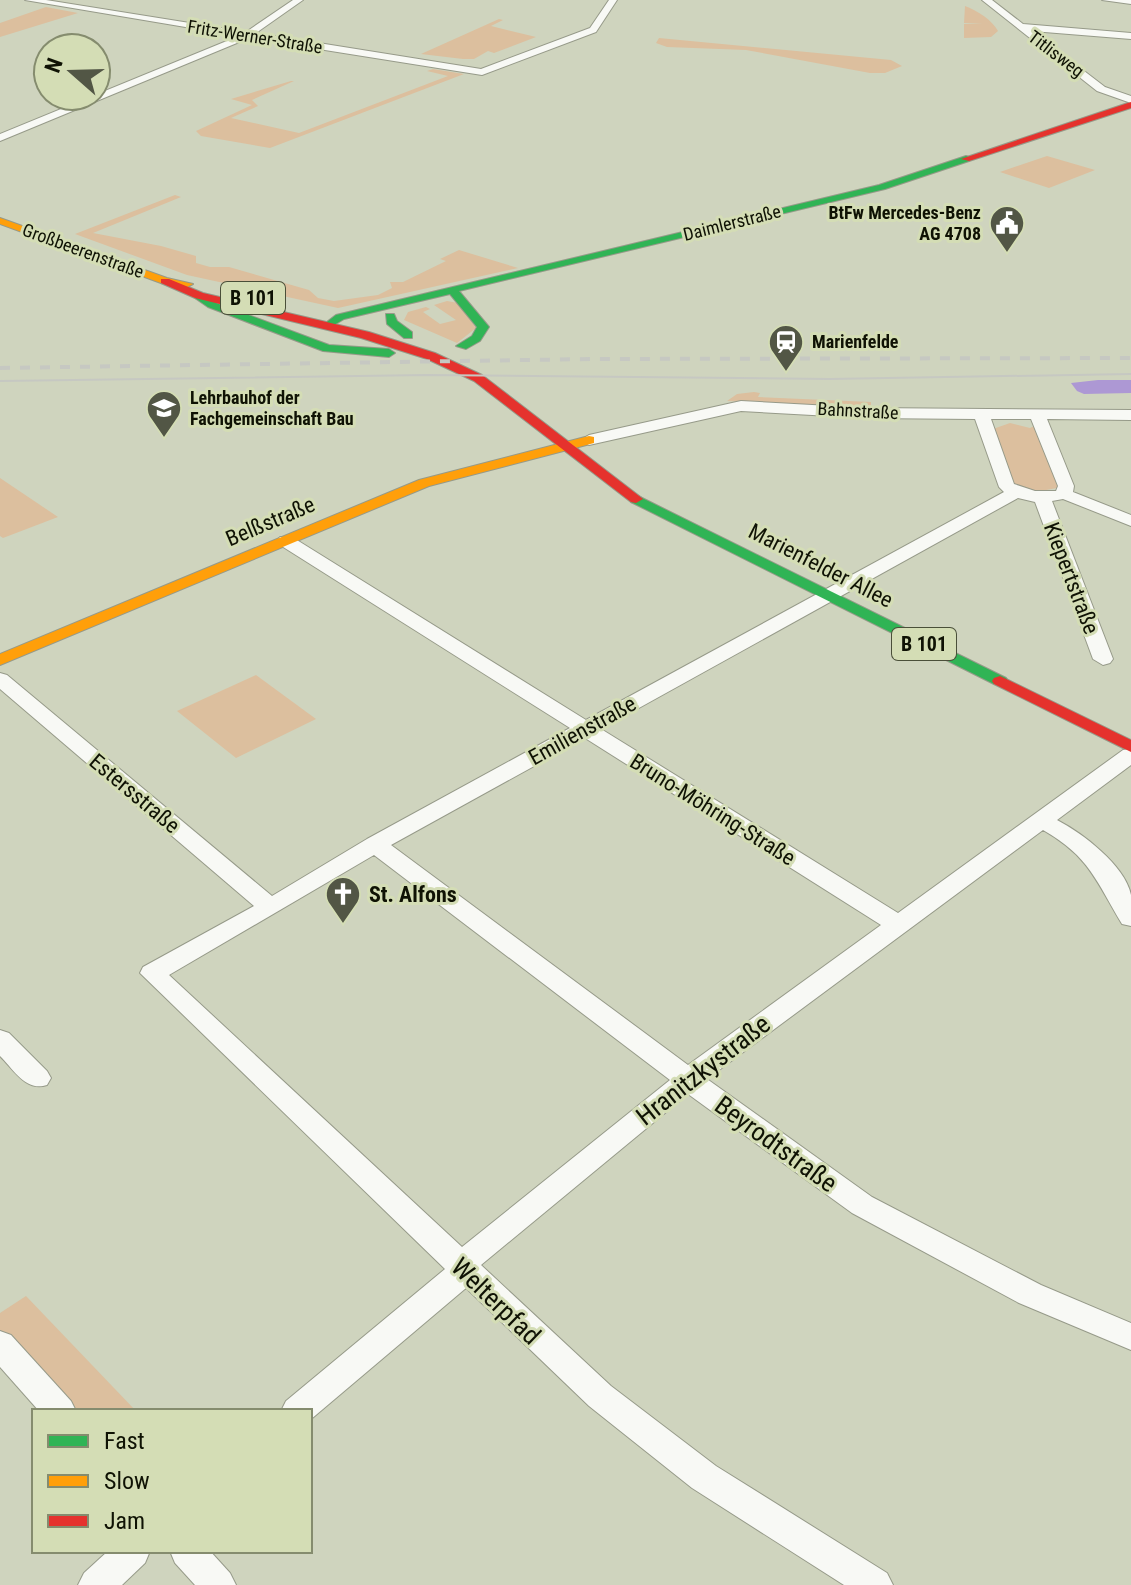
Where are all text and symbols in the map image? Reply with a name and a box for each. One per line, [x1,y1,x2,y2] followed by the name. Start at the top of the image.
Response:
[186,15,324,58] street label: Fritz-Werner-Straße
[1024,26,1088,81] street label: Titlisweg
[32,32,112,112] north arrow
[40,55,68,76] text: N
[681,200,783,245] street label: Daimlerstraße
[828,202,981,244] place label: BtFw Mercedes-Benz AG 4708
[988,204,1026,254] public building icon: BtFw Mercedes-Benz AG 4708
[20,219,147,282] street label: Großbeerenstraße
[221,282,285,314] road number: B 101
[767,323,805,373] station icon: Marienfelde
[812,331,899,352] place label: Marienfelde
[190,387,354,429] place label: Lehrbauhof der Fachgemeinschaft Bau
[145,389,183,439] school or university icon: Lehrbauhof der Fachgemeinschaft Bau
[817,398,899,423] street label: Bahnstraße
[222,492,318,551] street label: Belßstraße
[745,518,897,613] street label: Marienfelder Allee
[1039,519,1104,637] street label: Kiepertstraße
[892,628,956,660] road number: B 101
[524,691,640,770] street label: Emilienstraße
[626,748,800,870] street label: Bruno-Möhring-Straße
[85,749,185,838] street label: Estersstraße
[324,875,362,925] church icon: St. Alfons
[369,882,457,907] place label: St. Alfons
[630,1008,776,1132] street label: Hranitzkystraße
[709,1090,843,1198] street label: Beyrodtstraße
[445,1251,547,1351] street label: Welterpfad
[32,1409,312,1553] legend
[104,1427,145,1455] text: Fast
[104,1467,150,1495] text: Slow
[104,1507,145,1535] text: Jam

